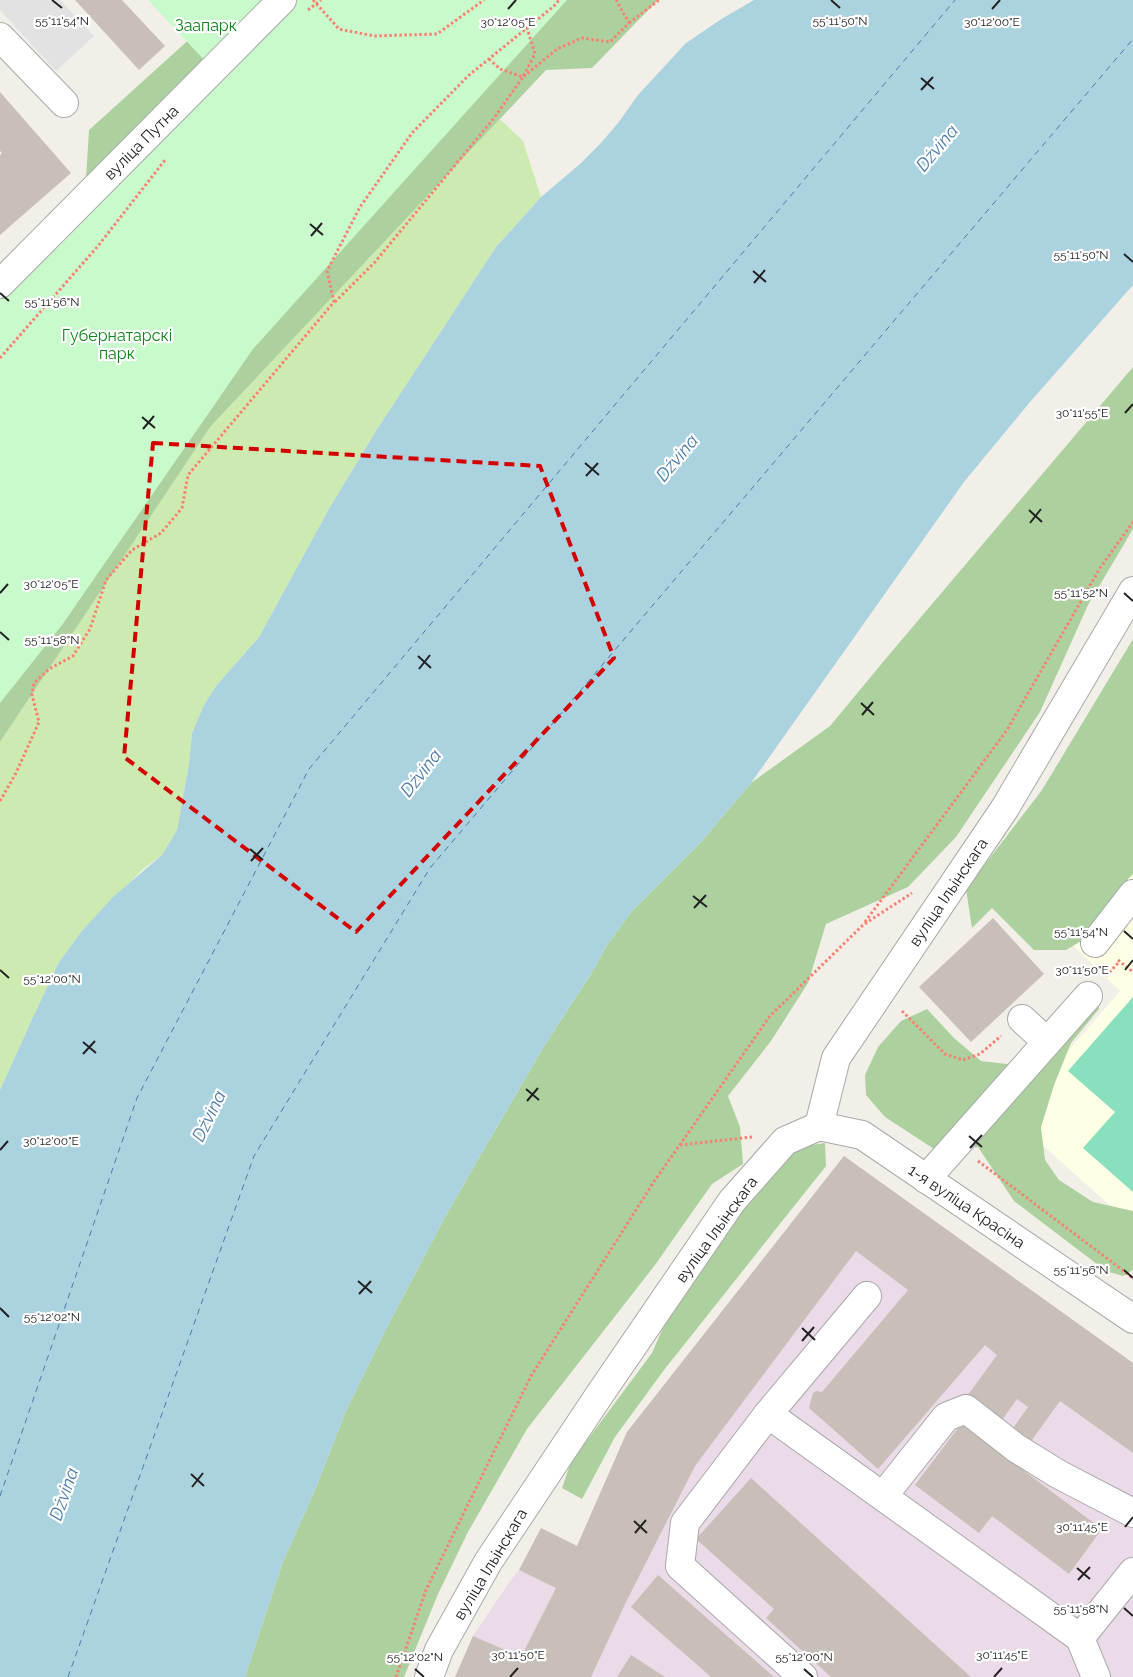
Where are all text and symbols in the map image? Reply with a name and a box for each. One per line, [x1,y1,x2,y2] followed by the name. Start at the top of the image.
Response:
[35,14,89,28] text: 55°11'54"N
[812,14,868,28] text: 55°11'50"N
[480,15,536,29] text: 30°12'05"E
[964,15,1020,29] text: 30°12'00"E
[175,16,237,35] park label: Заапарк
[100,101,183,184] street label: вуліца Путна
[911,120,962,175] water label: Dźvina
[1053,248,1109,262] text: 55°11'50"N
[25,295,79,309] text: 55°11'56"N
[62,326,172,363] park label: Губернатарскі парк
[1056,406,1108,420] text: 30°11'55"E
[651,430,702,485] water label: Dźvina
[23,577,79,591] text: 30°12'05"E
[1054,586,1108,600] text: 55°11'52"N
[25,633,79,647] text: 55°11'58"N
[396,745,446,801] water label: Dźvina
[905,834,992,950] street label: вуліца Ільінскага
[1054,925,1108,939] text: 55°11'54"N
[1055,963,1109,977] text: 30°11'50"E
[23,972,81,986] text: 55°12'00"N
[187,1087,230,1145] water label: Dźvina
[23,1134,79,1148] text: 30°12'00"E
[905,1160,1029,1253] street label: 1-я вуліца Красіна
[672,1173,761,1286] street label: вуліца Ільінскага
[1054,1263,1108,1277] text: 55°11'56"N
[24,1310,80,1324] text: 55°12'02"N
[45,1465,82,1523] water label: Dźvina
[450,1505,531,1623] street label: вуліца Ільінскага
[1056,1520,1108,1534] text: 30°11'45"E
[1054,1602,1108,1616] text: 55°11'58"N
[491,1648,545,1662] text: 30°11'50"E
[976,1648,1028,1662] text: 30°11'45"E
[387,1650,443,1664] text: 55°12'02"N
[775,1650,833,1664] text: 55°12'00"N

